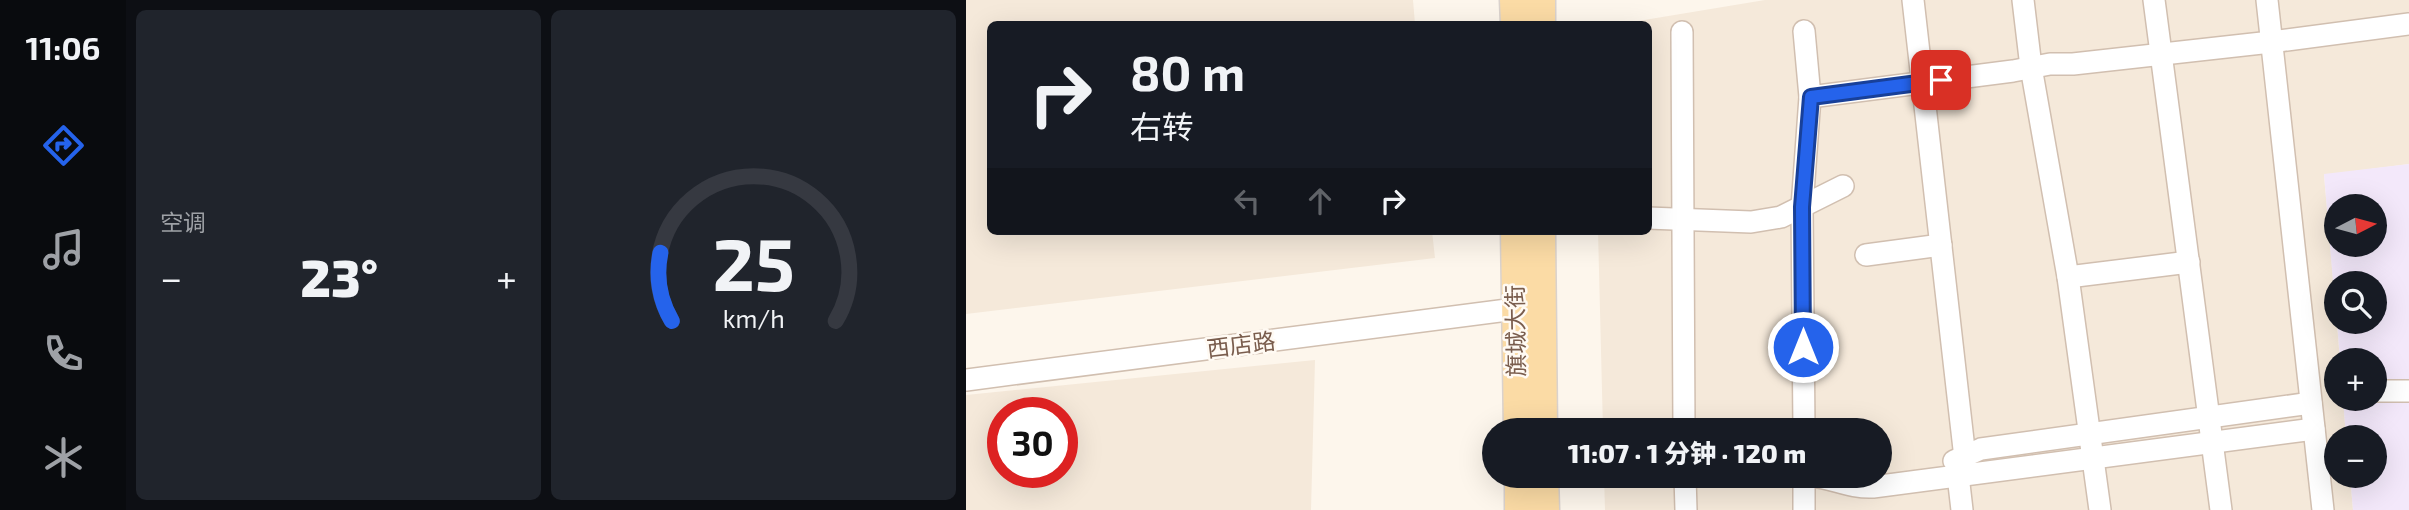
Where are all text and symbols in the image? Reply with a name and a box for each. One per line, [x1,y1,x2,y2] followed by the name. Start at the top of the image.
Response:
[26,28,100,66] text: 11:06
[1130,42,1245,101] text: 80 m
[1015,49,1106,140] icon: right
[1911,50,1971,110] pin
[1922,61,1960,99] icon: arrive
[1130,107,1194,145] text: 右转
[39,121,88,170] icon: directions
[1228,182,1266,220] icon: left
[1301,182,1339,220] icon: ahead
[1374,182,1412,220] icon: right
[2324,194,2387,257] north arrow
[2324,194,2387,488] map controls
[160,208,206,236] text: 空调
[712,218,795,306] text: 25
[39,225,88,274] icon: music
[300,245,378,307] text: 23°
[160,254,182,300] text: −
[496,254,517,300] text: +
[2324,271,2387,334] button: search
[1500,285,1530,377] street label: 旗城大街
[722,303,785,333] text: km/h
[1766,310,1840,384] position arrow
[1205,326,1277,362] street label: 西店路
[39,329,88,378] icon: phone
[2324,348,2387,411] button: +
[987,397,1078,488] speed limit sign: 30
[2324,425,2387,488] button: −
[39,433,88,482] icon: climate
[1568,437,1806,468] text: 11:07 · 1 分钟 · 120 m

